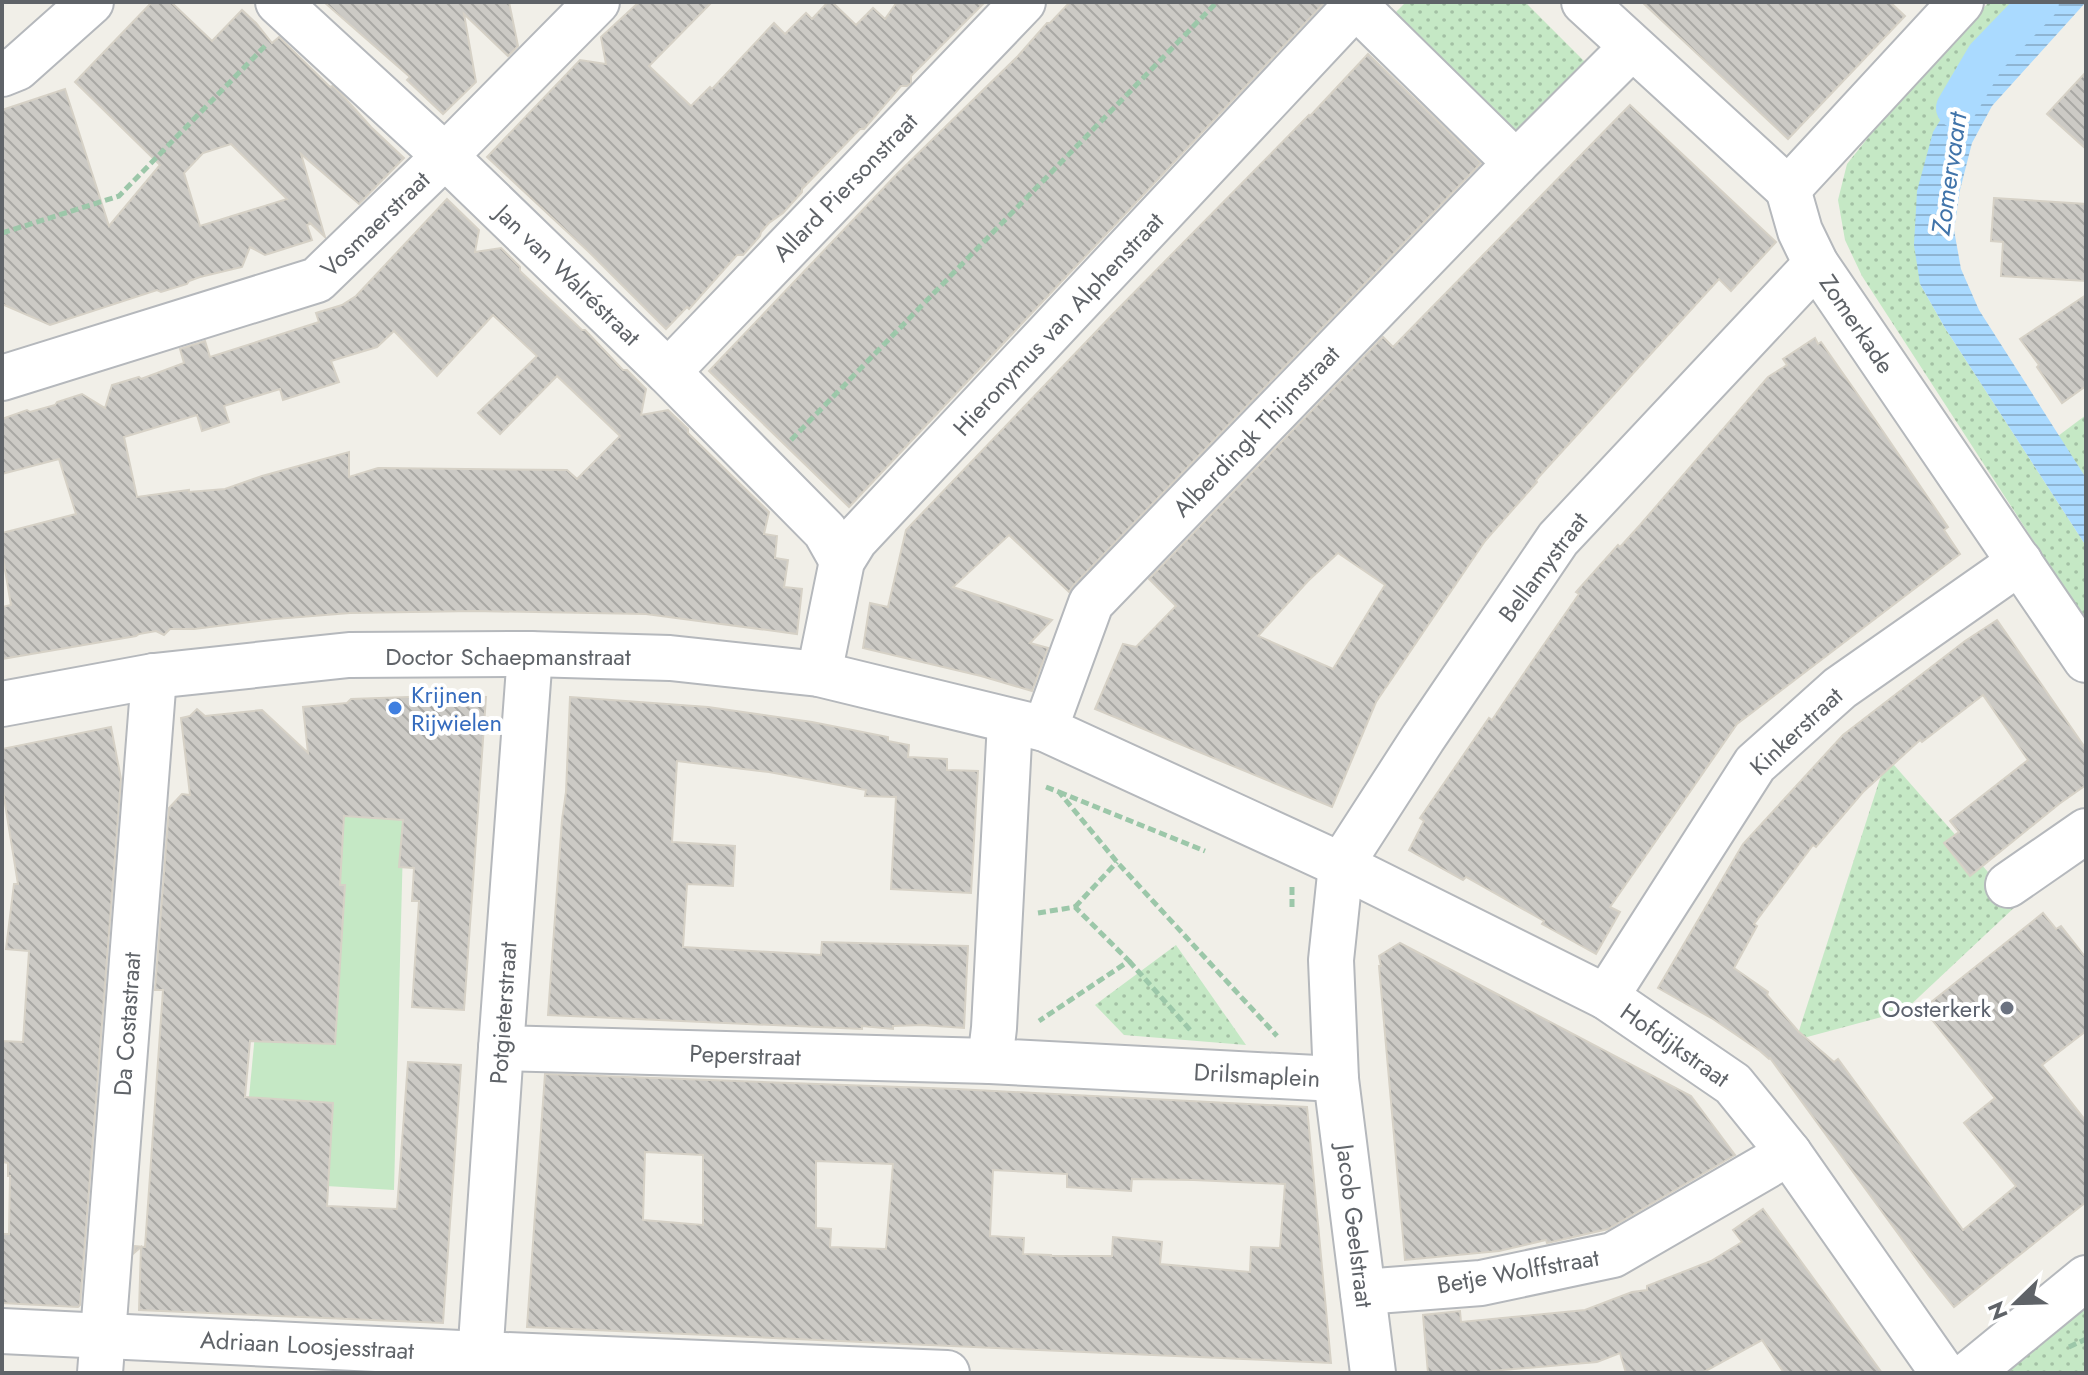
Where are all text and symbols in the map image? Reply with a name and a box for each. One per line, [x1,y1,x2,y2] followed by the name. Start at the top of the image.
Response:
[765,104,926,269] street label: Allard Piersonstraat
[1921,108,1977,239] water label: Zomervaart
[312,163,438,285] street label: Vosmaerstraat
[485,194,649,354] street label: Jan van Walréstraat
[945,204,1172,444] street label: Hieronymus van Alphenstraat
[1811,267,1903,381] street label: Zomerkade
[1165,337,1348,525] street label: Alberdingk Thijmstraat
[1490,504,1596,629] street label: Bellamystraat
[385,639,631,674] street label: Doctor Schaepmanstraat
[411,677,502,740] place label: Krijnen Rijwielen
[1742,679,1850,783] street label: Kinkerstraat
[386,699,404,717] marker: Krijnen Rijwielen
[481,941,525,1085] street label: Potgieterstraat
[105,951,149,1097] street label: Da Costastraat
[1882,991,1991,1026] place label: Oosterkerk
[1613,994,1737,1096] street label: Hofdijkstraat
[1998,999,2016,1017] marker: Oosterkerk
[689,1036,802,1074] street label: Peperstraat
[1193,1054,1321,1096] street label: Drilsmaplein
[1327,1139,1382,1310] street label: Jacob Geelstraat
[1434,1240,1602,1302] street label: Betje Wolffstraat
[1976,1263,2056,1343] north arrow
[1979,1297,2016,1325] text: N
[199,1322,415,1368] street label: Adriaan Loosjesstraat

